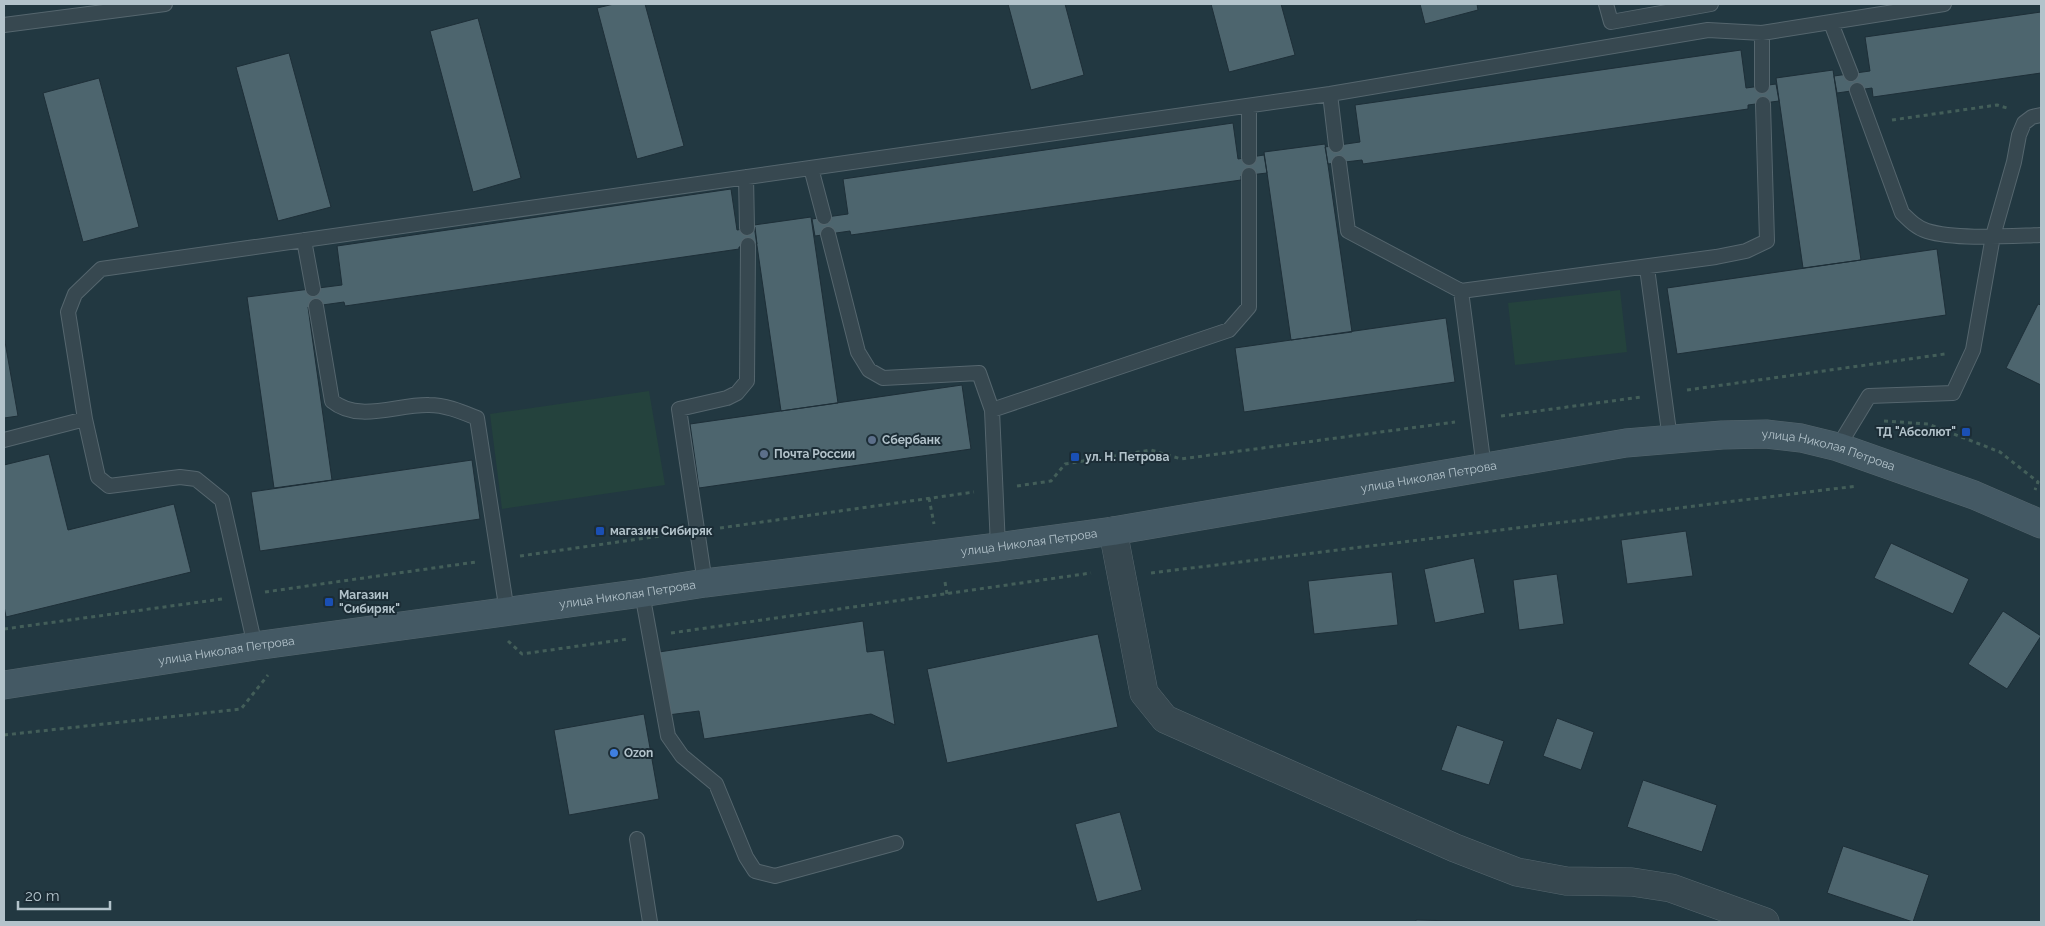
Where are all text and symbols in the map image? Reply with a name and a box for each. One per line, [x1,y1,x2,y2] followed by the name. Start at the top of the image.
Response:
[1876,425,1956,439] place label: ТД "Абсолют"
[1960,426,1972,438] marker: ТД "Абсолют"
[1761,427,1897,474] street label: улица Николая Петрова
[882,433,941,447] place label: Сбербанк
[866,434,878,446] marker: Сбербанк
[774,447,855,461] place label: Почта России
[758,448,770,460] marker: Почта России
[1085,450,1169,464] place label: ул. Н. Петрова
[1069,451,1081,463] marker: ул. Н. Петрова
[1360,458,1498,495] street label: улица Николая Петрова
[610,524,713,538] place label: магазин Сибиряк
[594,525,606,537] marker: магазин Сибиряк
[960,526,1098,559] street label: улица Николая Петрова
[558,578,697,611] street label: улица Николая Петрова
[339,588,400,616] place label: Магазин "Сибиряк"
[323,596,335,608] marker: Магазин "Сибиряк"
[157,634,295,668] street label: улица Николая Петрова
[624,746,653,760] place label: Ozon
[608,747,620,759] marker: Ozon
[18,878,110,910] scale bar
[25,887,60,905] text: 20 m

